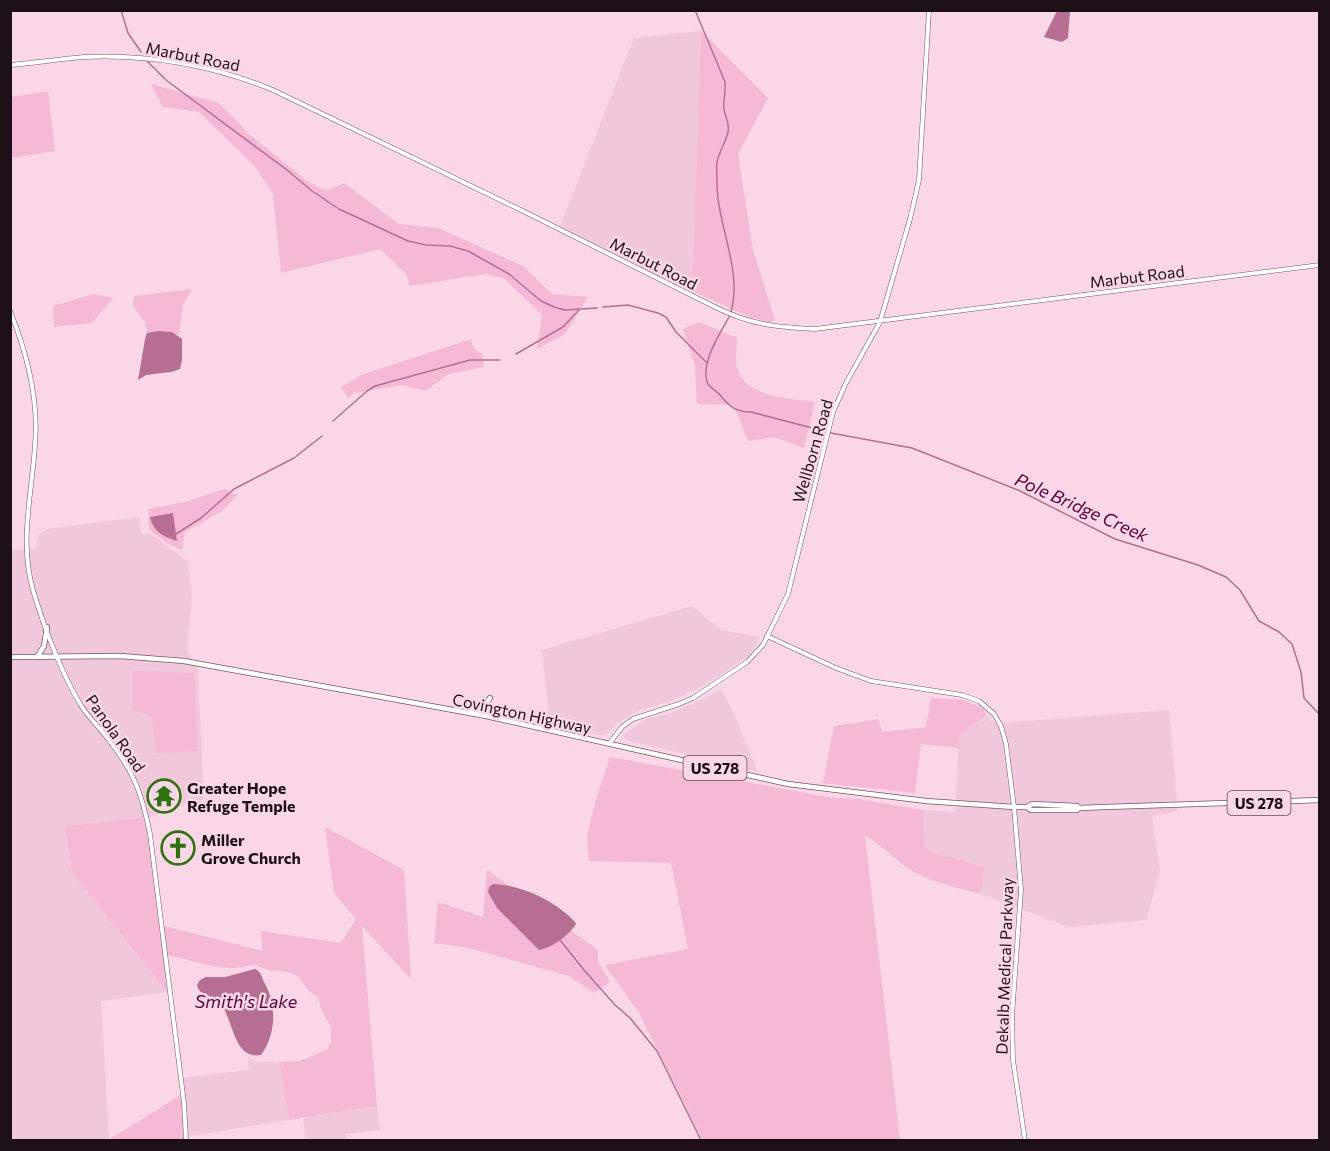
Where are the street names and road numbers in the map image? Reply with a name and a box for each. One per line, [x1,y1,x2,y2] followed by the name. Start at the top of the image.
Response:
[144,38,242,74] street label: Marbut Road
[607,233,701,293] street label: Marbut Road
[1089,261,1185,291] street label: Marbut Road
[788,397,836,505] street label: Wellborn Road
[451,689,593,737] street label: Covington Highway
[82,691,150,775] street label: Panola Road
[684,756,746,780] road number: US 278
[1228,791,1290,815] road number: US 278
[991,877,1017,1055] street label: Dekalb Medical Parkway

